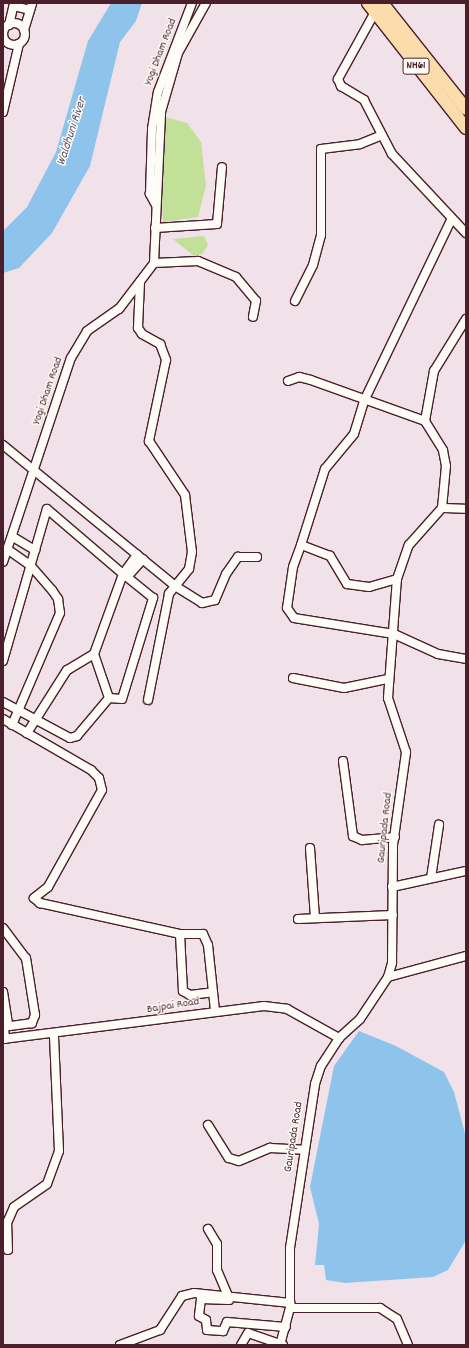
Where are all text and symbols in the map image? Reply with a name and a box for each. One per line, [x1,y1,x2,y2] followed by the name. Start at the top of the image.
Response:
[142,16,180,88] street label: Yogi Dham Road
[402,57,430,75] road number: NH61
[55,96,91,168] water label: Waldhuni River
[30,355,66,427] street label: Yogi Dham Road
[374,792,396,864] street label: Gauripada Road
[146,995,200,1017] street label: Bajpai Road
[281,1101,307,1173] street label: Gauripada Road

